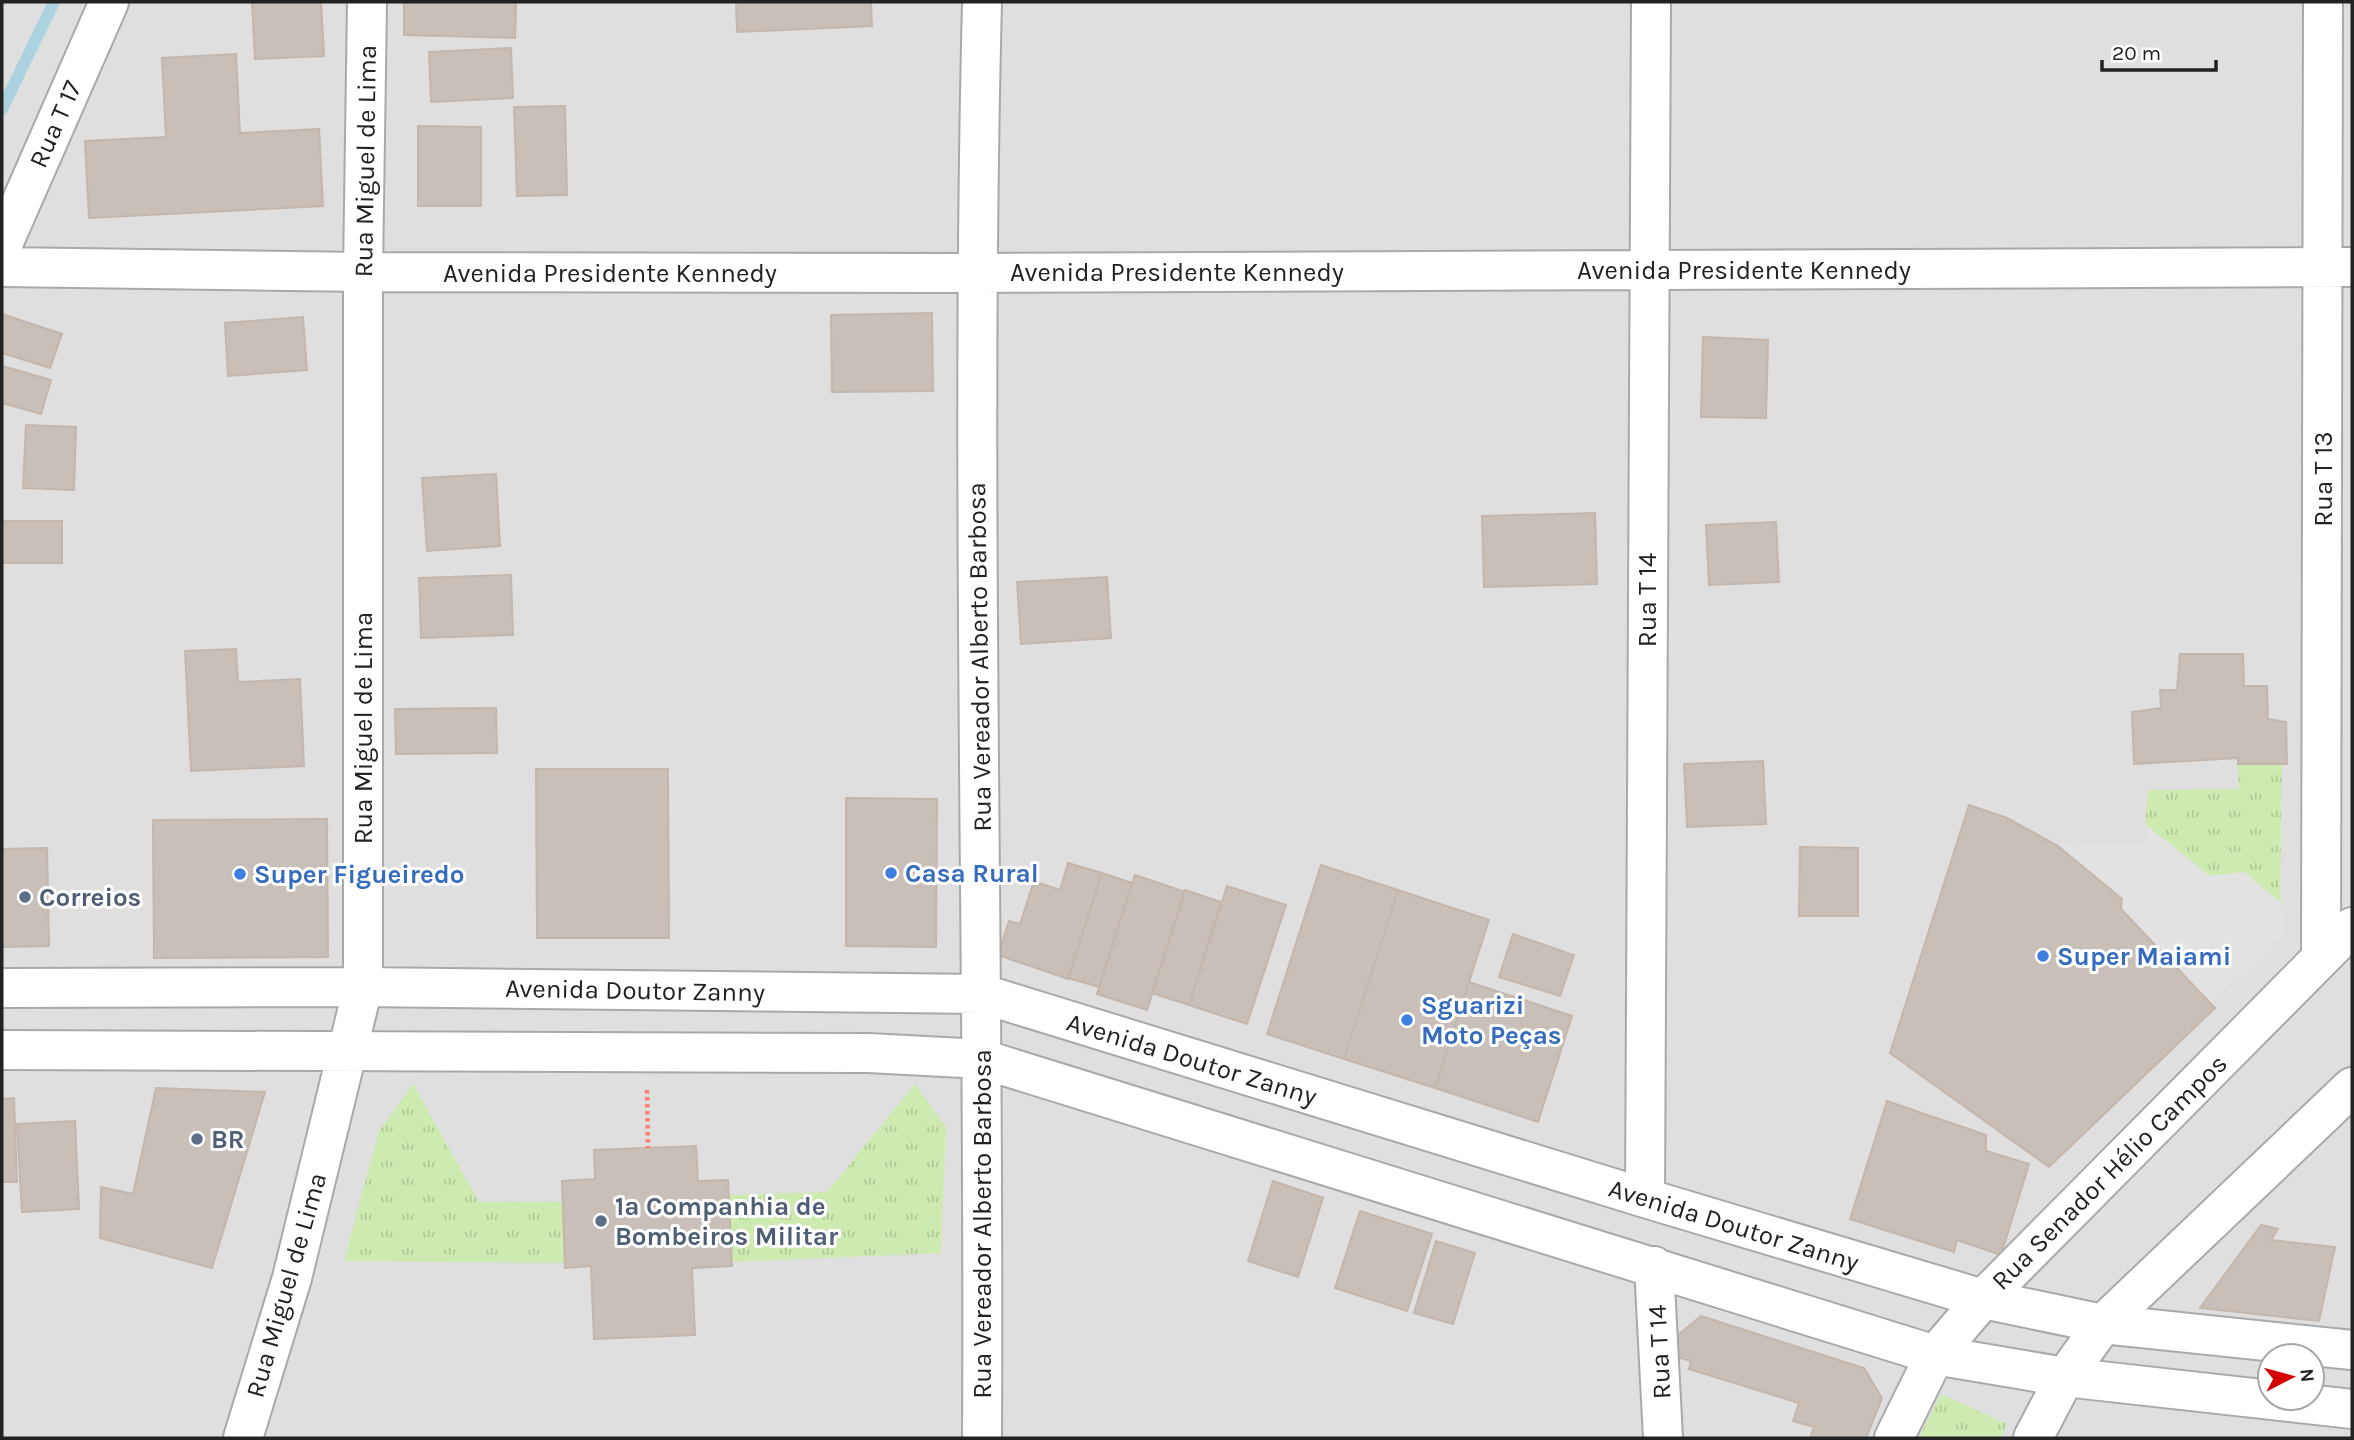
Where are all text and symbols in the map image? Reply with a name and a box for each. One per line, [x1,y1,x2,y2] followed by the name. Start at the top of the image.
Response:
[2102,28,2216,72] scale bar
[2112,41,2161,65] text: 20 m
[348,44,383,278] street label: Rua Miguel de Lima
[23,76,88,173] street label: Rua T 17
[1577,255,1911,286] street label: Avenida Presidente Kennedy
[1010,257,1344,288] street label: Avenida Presidente Kennedy
[443,258,777,289] street label: Avenida Presidente Kennedy
[2308,431,2339,527] street label: Rua T 13
[961,482,998,832] street label: Rua Vereador Alberto Barbosa
[1632,553,1663,647] street label: Rua T 14
[348,612,379,844] street label: Rua Miguel de Lima
[905,858,1039,889] place label: Casa Rural
[254,859,464,890] place label: Super Figueiredo
[883,865,899,881] marker: Casa Rural
[232,866,248,882] marker: Super Figueiredo
[39,882,141,913] place label: Correios
[17,889,33,905] marker: Correios
[2057,941,2231,972] place label: Super Maiami
[2035,948,2051,964] marker: Super Maiami
[505,973,765,1008] street label: Avenida Doutor Zanny
[1421,990,1562,1051] place label: Sguarizi Moto Peças
[1063,1007,1321,1112] street label: Avenida Doutor Zanny
[1399,1012,1415,1028] marker: Sguarizi Moto Peças
[1985,1048,2234,1297] street label: Rua Senador Hélio Campos
[967,1049,998,1399] street label: Rua Vereador Alberto Barbosa
[211,1124,245,1155] place label: BR
[189,1131,205,1147] marker: BR
[240,1169,333,1401] street label: Rua Miguel de Lima
[1605,1173,1863,1278] street label: Avenida Doutor Zanny
[615,1191,839,1252] place label: 1ª Companhia de Bombeiros Militar
[593,1213,609,1229] marker: 1ª Companhia de Bombeiros Militar
[1642,1304,1677,1400] street label: Rua T 14
[2256,1342,2326,1412] north arrow
[2295,1367,2319,1383] text: N

